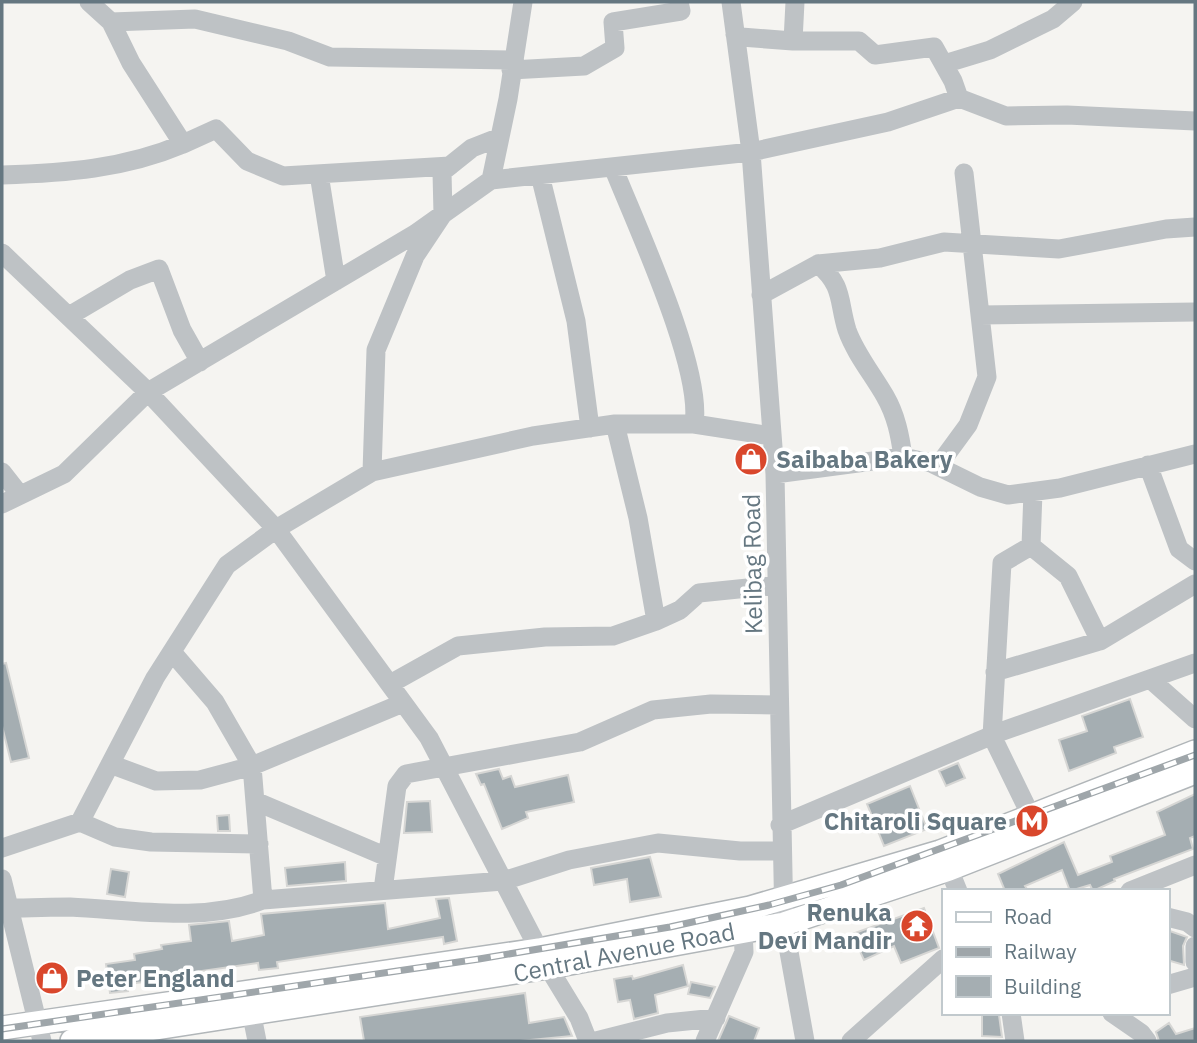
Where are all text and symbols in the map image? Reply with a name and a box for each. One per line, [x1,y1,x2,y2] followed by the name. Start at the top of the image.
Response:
[732,440,770,478] shop icon: Saibaba Bakery
[776,443,953,475] place label: Saibaba Bakery
[735,493,769,635] street label: Kelibag Road
[1013,802,1051,840] metro station icon: Chitaroli Square
[824,805,1007,837] place label: Chitaroli Square
[942,889,1169,1015] legend
[758,896,892,956] place label: Renuka Devi Mandir
[1004,902,1052,930] text: Road
[898,907,936,945] temple icon: Renuka Devi Mandir
[511,915,737,989] street label: Central Avenue Road
[1004,937,1077,965] text: Railway
[33,959,71,997] shop icon: Peter England
[76,962,235,994] place label: Peter England
[1004,972,1081,1000] text: Building

